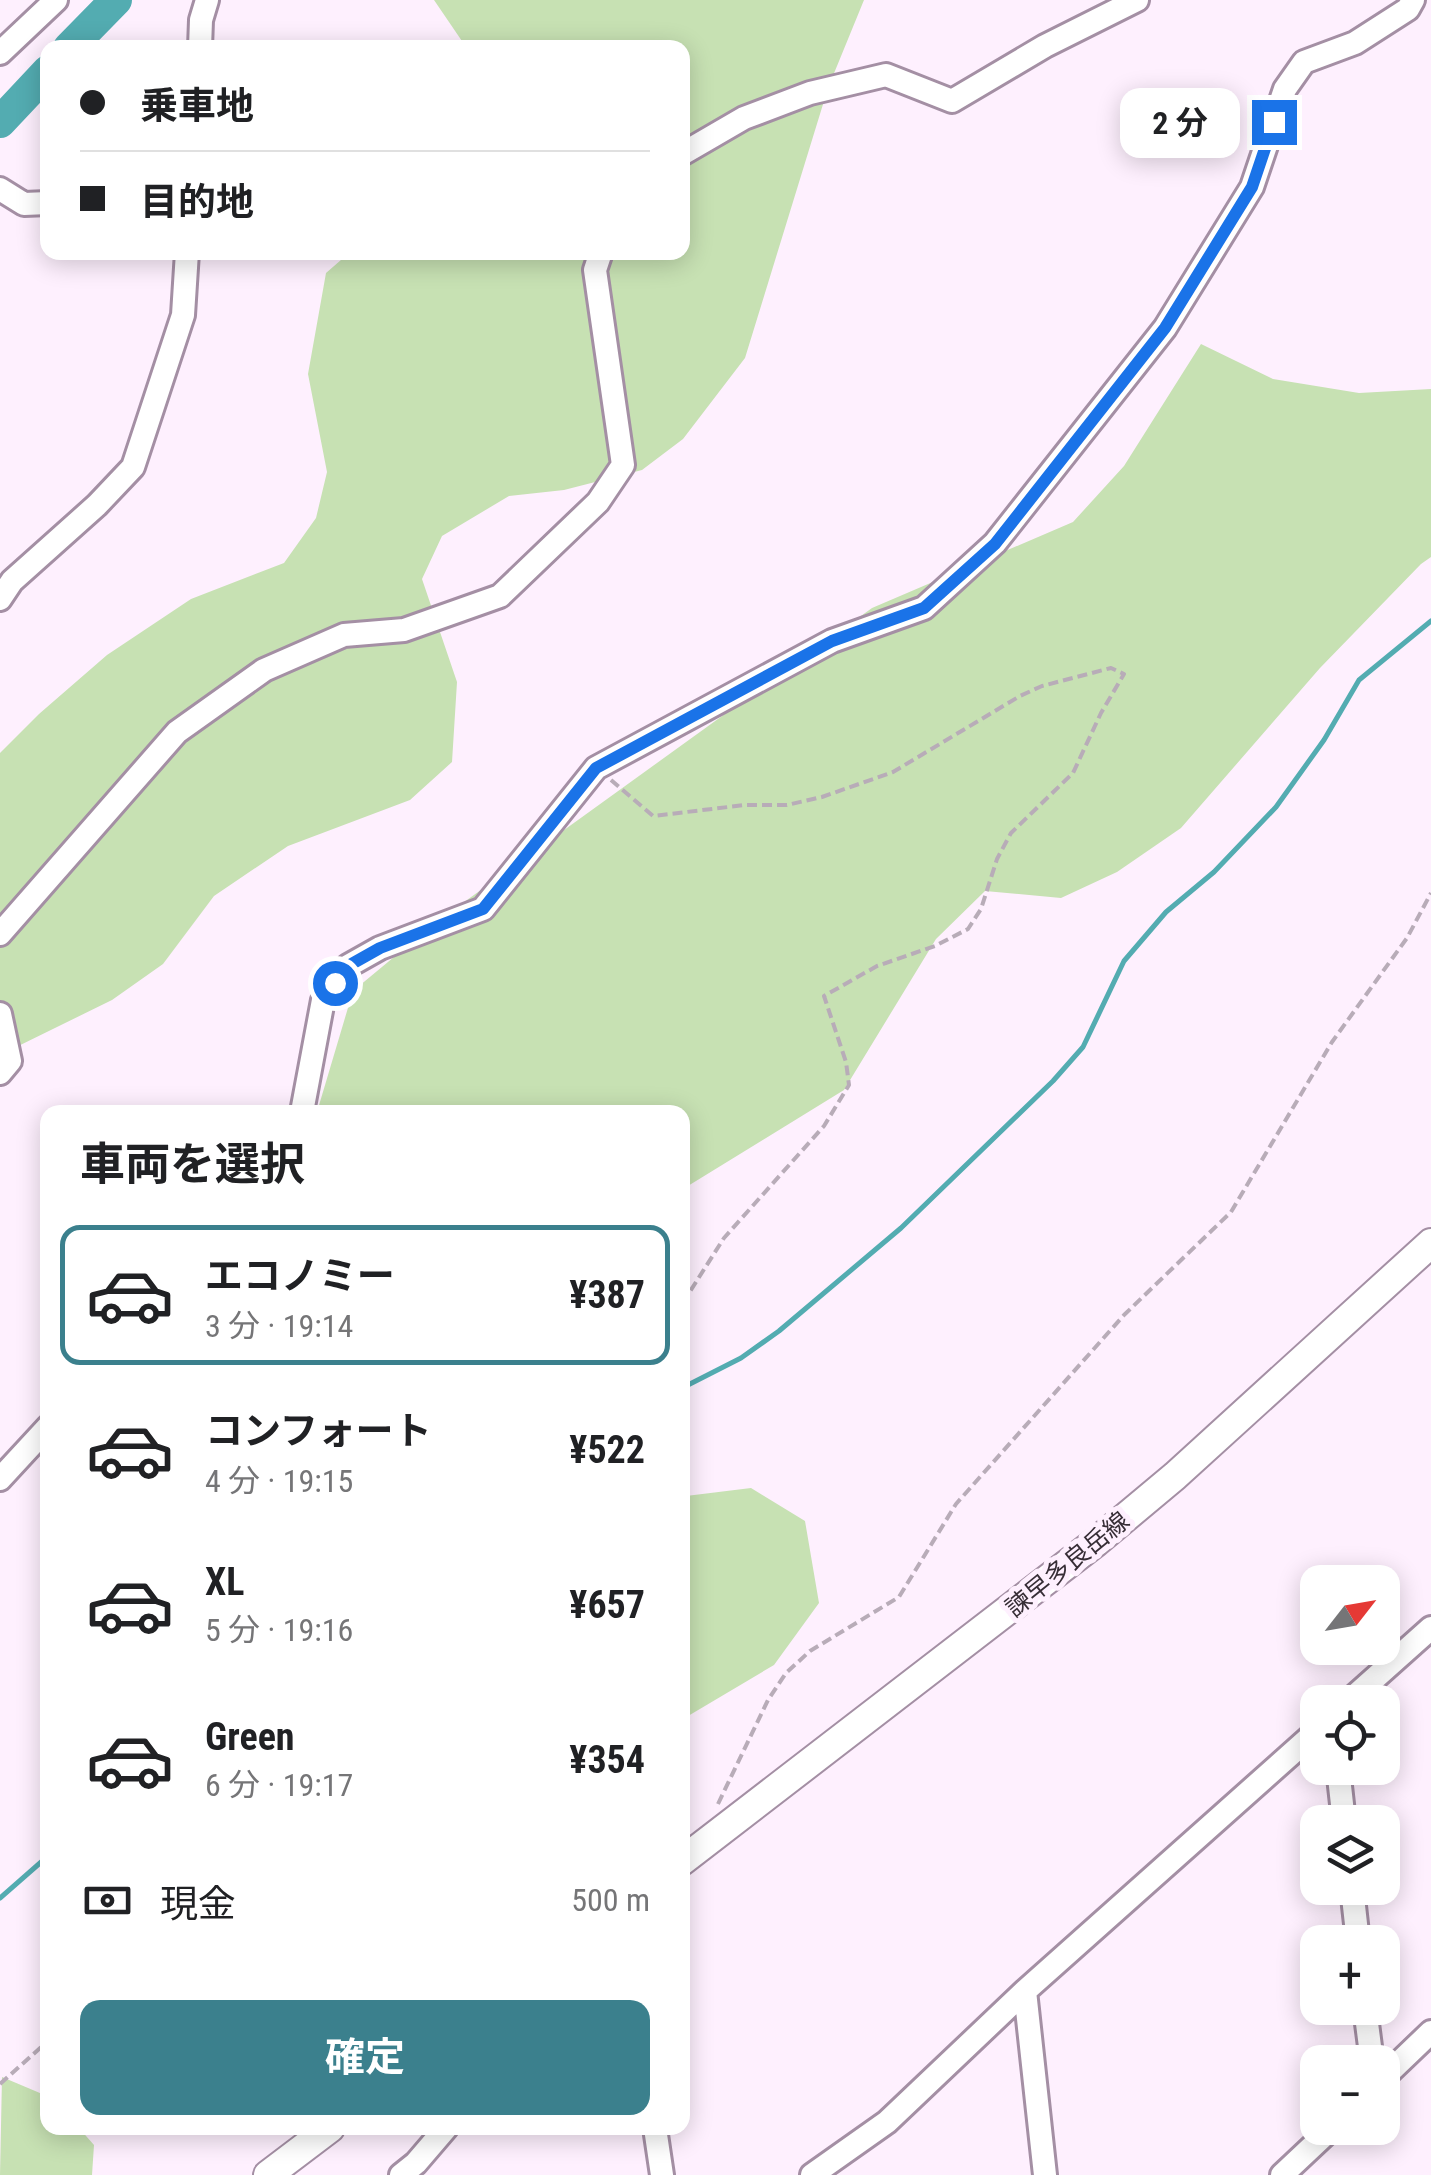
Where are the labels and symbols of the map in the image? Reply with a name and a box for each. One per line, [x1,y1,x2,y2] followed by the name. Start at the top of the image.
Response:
[1119,87,1239,157] callout: 2 分
[1252,100,1297,145] route end
[313,961,358,1006] route start
[1000,1506,1135,1623] street label: 諫早多良岳線
[1300,1565,1400,1665] north arrow

